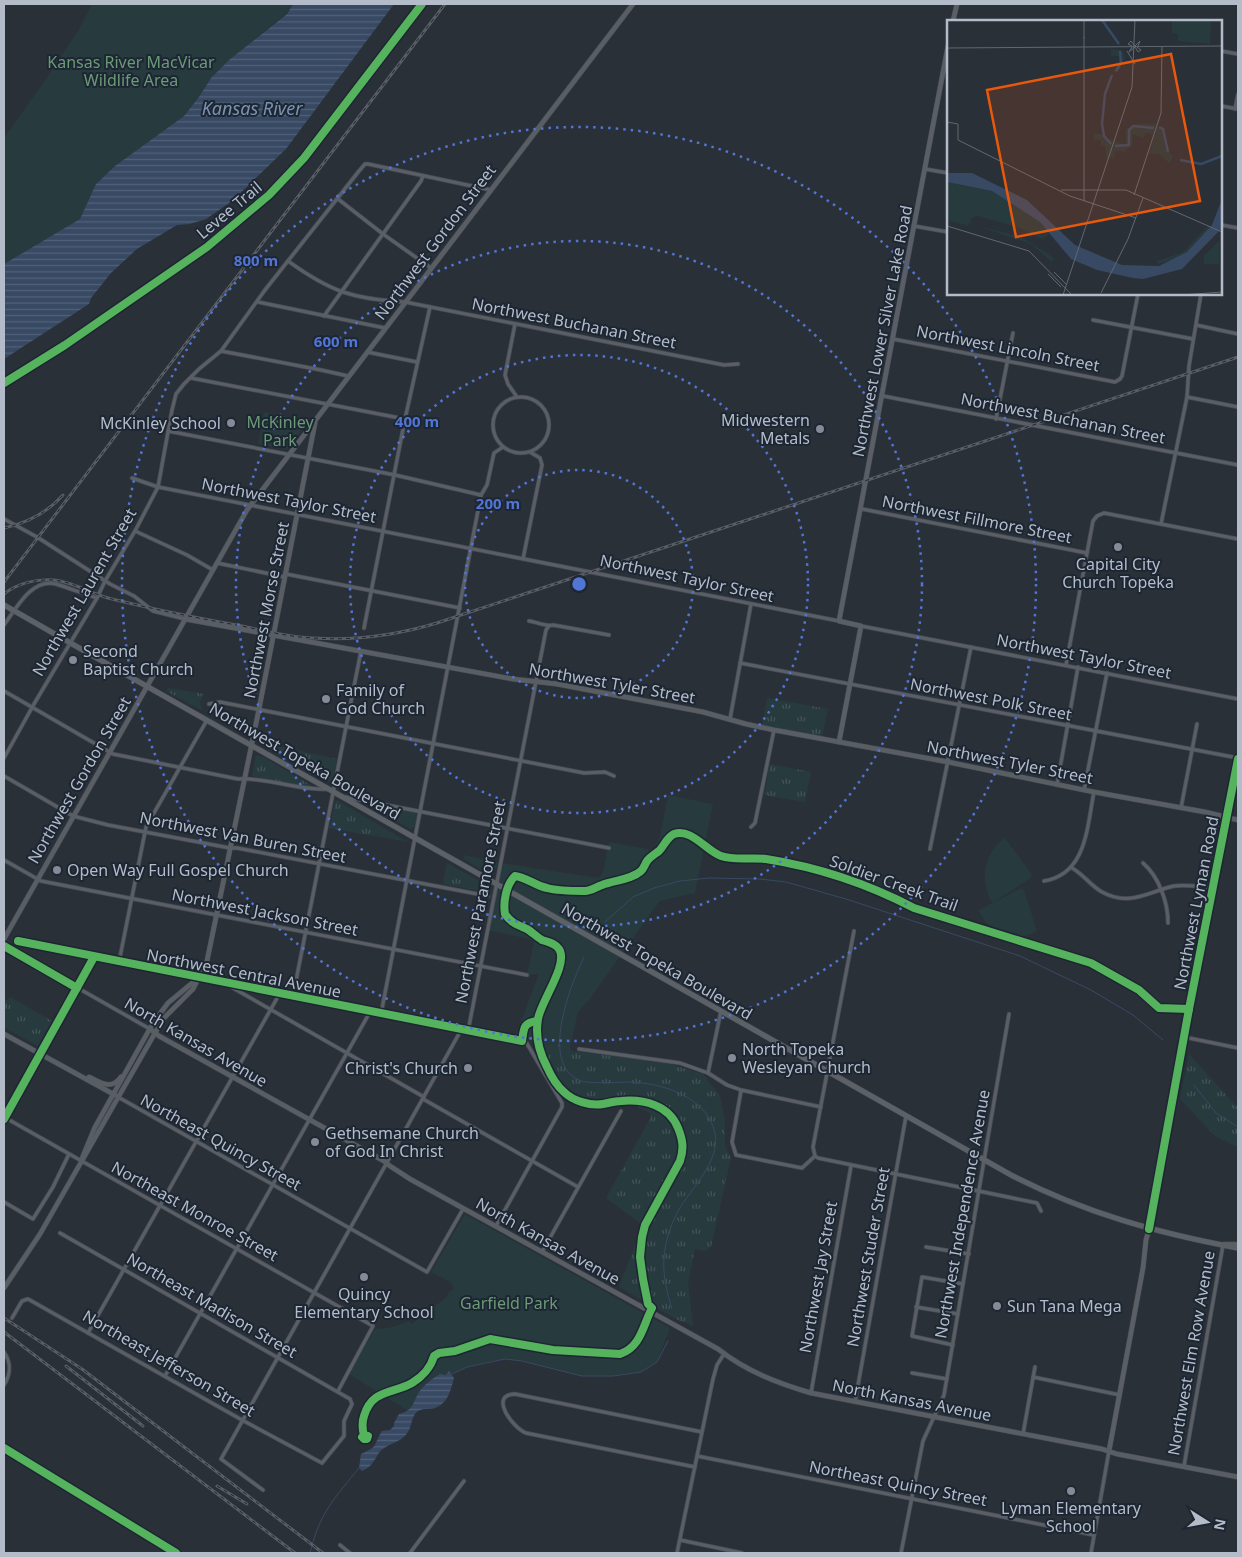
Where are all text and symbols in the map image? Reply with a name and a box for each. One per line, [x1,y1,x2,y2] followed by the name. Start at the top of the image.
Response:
[947,20,1222,295] inset map
[47,51,215,91] park label: Kansas River MacVicar Wildlife Area
[202,96,303,120] water label: Kansas River
[369,160,501,324] street label: Northwest Gordon Street
[192,176,266,244] street label: Levee Trail
[847,203,917,459] street label: Northwest Lower Silver Lake Road
[234,250,278,270] text: 800 m
[470,292,678,354] street label: Northwest Buchanan Street
[915,319,1102,377] street label: Northwest Lincoln Street
[314,331,358,351] text: 600 m
[959,387,1167,449] street label: Northwest Buchanan Street
[721,409,810,449] place label: Midwestern Metals
[246,411,314,451] park label: McKinley Park
[395,411,439,431] text: 400 m
[100,412,221,434] place label: McKinley School
[225,417,237,429] marker: McKinley School
[814,423,826,435] marker: Midwestern Metals
[200,472,378,528] street label: Northwest Taylor Street
[880,490,1074,548] street label: Northwest Fillmore Street
[476,493,520,513] text: 200 m
[27,504,141,680] street label: Northwest Laurent Street
[238,520,294,700] street label: Northwest Morse Street
[1112,541,1124,553] marker: Capital City Church Topeka
[598,549,776,607] street label: Northwest Taylor Street
[1062,553,1174,593] place label: Capital City Church Topeka
[570,575,588,593] centre of rings
[995,628,1173,684] street label: Northwest Taylor Street
[83,640,193,680] place label: Second Baptist Church
[67,654,79,666] marker: Second Baptist Church
[527,658,697,709] street label: Northwest Tyler Street
[908,673,1074,726] street label: Northwest Polk Street
[336,679,425,719] place label: Family of God Church
[22,692,136,867] street label: Northwest Gordon Street
[320,693,332,705] marker: Family of God Church
[205,697,405,825] street label: Northwest Topeka Boulevard
[925,735,1095,789] street label: Northwest Tyler Street
[450,799,510,1005] street label: Northwest Paramore Street
[138,806,348,868] street label: Northwest Van Buren Street
[1168,814,1224,992] street label: Northwest Lyman Road
[827,850,961,916] street label: Soldier Creek Trail
[67,859,289,881] place label: Open Way Full Gospel Church
[51,864,63,876] marker: Open Way Full Gospel Church
[170,883,360,941] street label: Northwest Jackson Street
[557,897,757,1025] street label: Northwest Topeka Boulevard
[145,943,343,1003] street label: Northwest Central Avenue
[120,992,272,1092] street label: North Kansas Avenue
[742,1038,871,1078] place label: North Topeka Wesleyan Church
[726,1052,738,1064] marker: North Topeka Wesleyan Church
[345,1057,458,1079] place label: Christ's Church
[462,1062,474,1074] marker: Christ's Church
[929,1088,995,1340] street label: Northwest Independence Avenue
[137,1089,306,1196] street label: Northeast Quincy Street
[325,1122,479,1162] place label: Gethsemane Church of God In Christ
[309,1136,321,1148] marker: Gethsemane Church of God In Christ
[108,1156,283,1266] street label: Northeast Monroe Street
[841,1165,895,1349] street label: Northwest Studer Street
[472,1192,624,1290] street label: North Kansas Avenue
[794,1199,842,1355] street label: Northwest Jay Street
[123,1247,301,1363] street label: Northeast Madison Street
[1162,1249,1220,1457] street label: Northwest Elm Row Avenue
[358,1271,370,1283] marker: Quincy Elementary School
[294,1283,434,1323] place label: Quincy Elementary School
[460,1292,558,1314] park label: Garfield Park
[1007,1295,1122,1317] place label: Sun Tana Mega
[991,1300,1003,1312] marker: Sun Tana Mega
[79,1305,259,1422] street label: Northeast Jefferson Street
[831,1374,993,1426] street label: North Kansas Avenue
[807,1455,989,1511] street label: Northeast Quincy Street
[1065,1485,1077,1497] marker: Lyman Elementary School
[1001,1497,1142,1537] place label: Lyman Elementary School
[1182,1497,1232,1547] north arrow
[1210,1517,1231,1532] text: N

